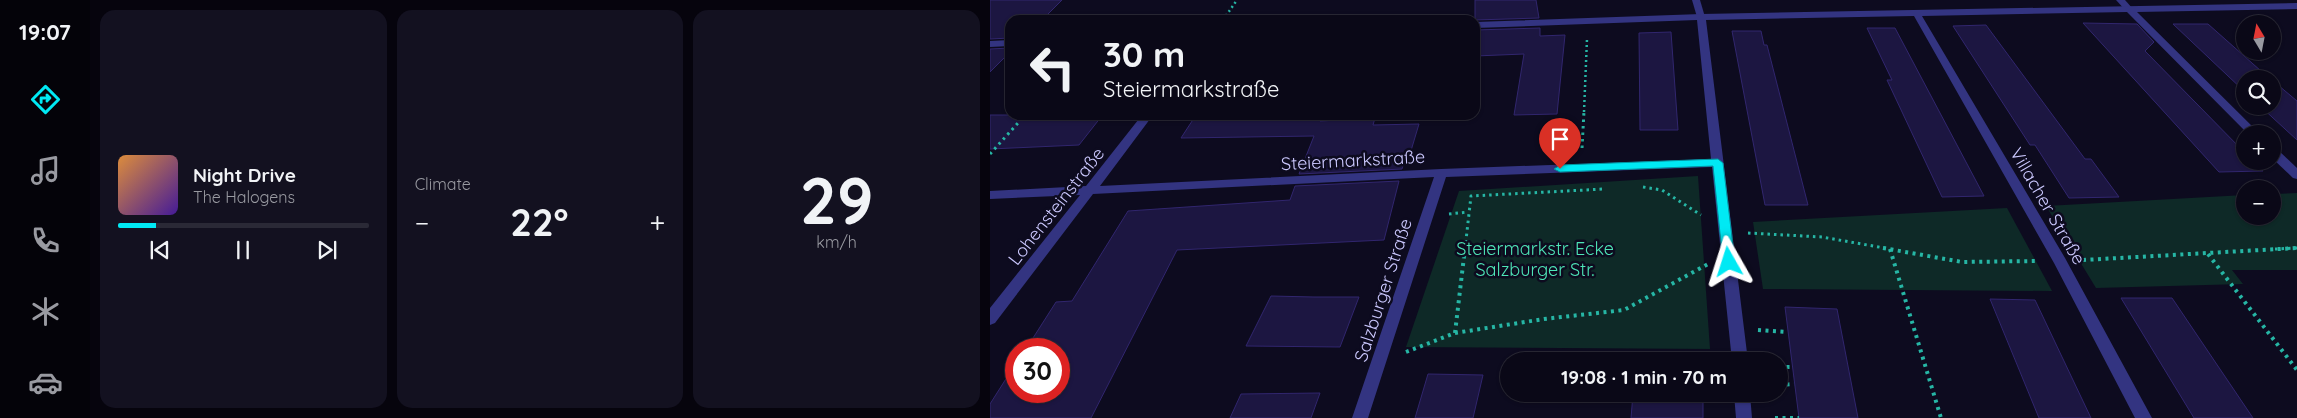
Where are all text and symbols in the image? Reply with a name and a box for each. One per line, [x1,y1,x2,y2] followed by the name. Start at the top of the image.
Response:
[2236,15,2281,60] north arrow
[2236,15,2281,225] map controls
[19,18,71,46] text: 19:07
[1103,32,1185,76] text: 30 m
[1020,35,1085,100] icon: left
[2236,70,2281,115] button: search
[1103,75,1279,103] text: Steiermarkstraße
[28,82,63,117] icon: directions
[1539,118,1581,169] pin
[1546,125,1574,153] icon: arrive
[2236,125,2281,170] button: +
[1003,142,1109,270] street label: Lohensteinstraße
[2005,143,2091,269] street label: Villacher Straße
[1280,145,1426,175] street label: Steiermarkstraße
[28,153,63,188] icon: music
[800,159,874,240] text: 29
[193,163,296,187] text: Night Drive
[415,174,471,194] text: Climate
[2236,180,2281,225] button: −
[193,187,295,207] text: The Halogens
[510,198,568,246] text: 22°
[415,205,429,240] text: −
[650,205,665,240] text: +
[1349,215,1417,365] street label: Salzburger Straße
[28,223,63,258] icon: phone
[816,232,857,252] text: km/h
[1702,235,1754,287] position arrow
[146,236,174,264] icon: previous
[229,236,257,264] icon: pause
[313,236,341,264] icon: next
[1456,237,1614,281] park label: Steiermarkstr. Ecke Salzburger Str.
[28,294,63,329] icon: climate
[1005,338,1070,403] speed limit sign: 30
[28,365,63,400] icon: car
[1561,365,1727,389] text: 19:08 · 1 min · 70 m

